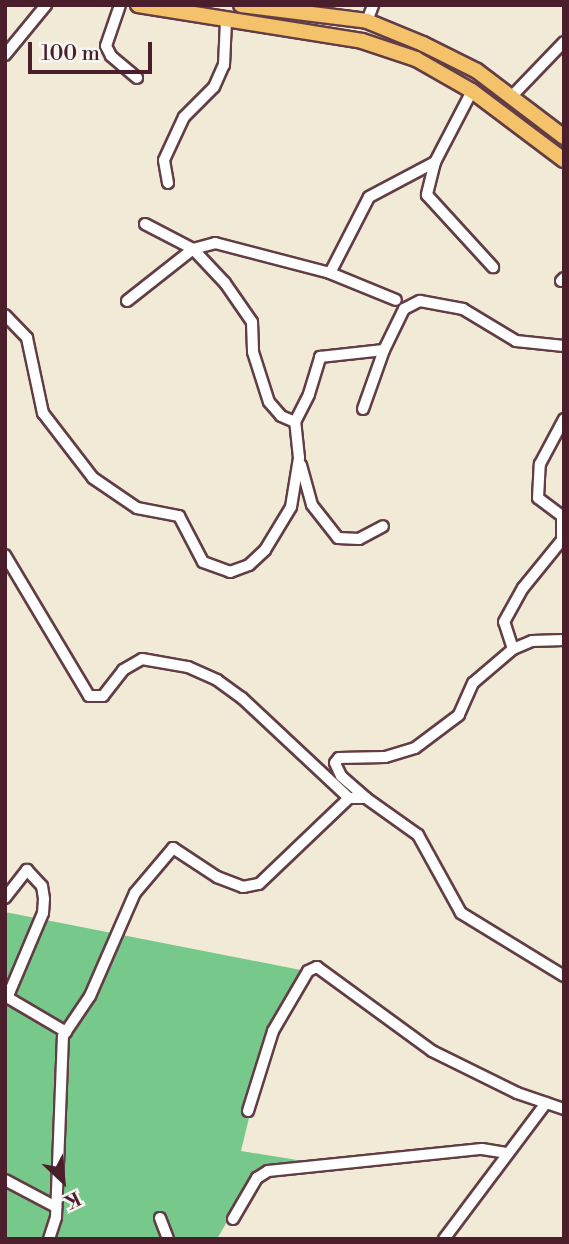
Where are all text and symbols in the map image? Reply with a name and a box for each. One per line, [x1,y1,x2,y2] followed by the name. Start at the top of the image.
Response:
[32,28,156,72] scale bar
[41,41,100,67] text: 100 m
[28,1146,98,1216] north arrow
[60,1186,84,1214] text: K

